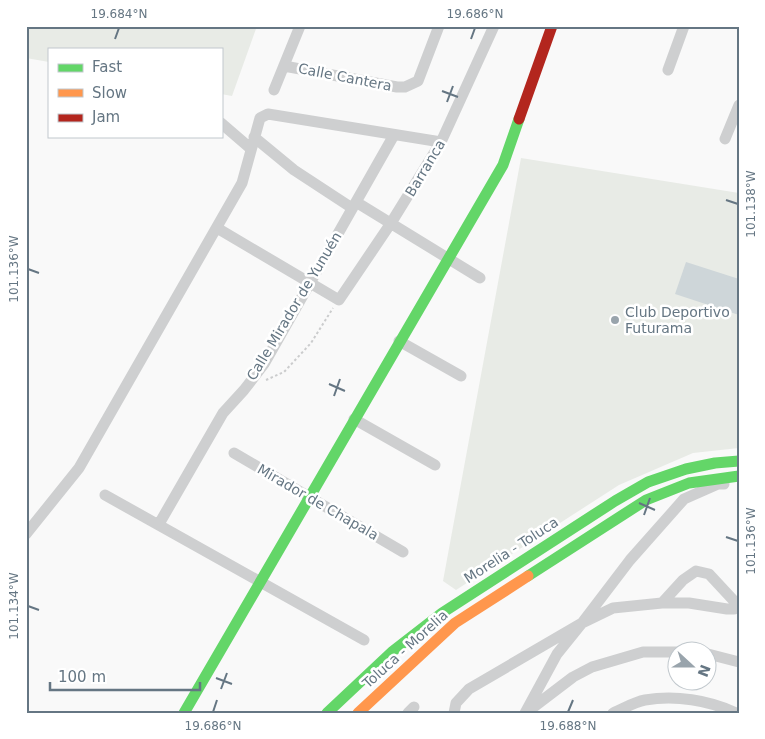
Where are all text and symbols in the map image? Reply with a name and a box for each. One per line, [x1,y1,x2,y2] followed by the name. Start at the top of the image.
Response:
[91,7,147,21] text: 19.684°N
[447,7,503,21] text: 19.686°N
[48,48,222,138] legend
[92,58,122,76] text: Fast
[297,60,393,94] street label: Calle Cantera
[92,84,127,102] text: Slow
[91,108,120,126] text: Jam
[402,137,448,199] street label: Barranca
[744,170,758,238] text: 101.138°W
[243,229,345,383] street label: Calle Mirador de Yunuén
[7,235,21,303] text: 101.136°W
[625,304,730,336] place label: Club Deportivo Futurama
[609,314,621,326] marker: Club Deportivo Futurama
[255,461,381,543] street label: Mirador de Chapala
[744,507,758,575] text: 101.136°W
[461,514,561,586] street label: Morelia - Toluca
[7,572,21,640] text: 101.134°W
[358,607,451,692] street label: Toluca - Morelia
[668,642,718,692] north arrow
[50,659,200,691] scale bar
[695,662,714,679] text: N
[58,668,106,686] text: 100 m
[185,719,241,733] text: 19.686°N
[540,719,596,733] text: 19.688°N

